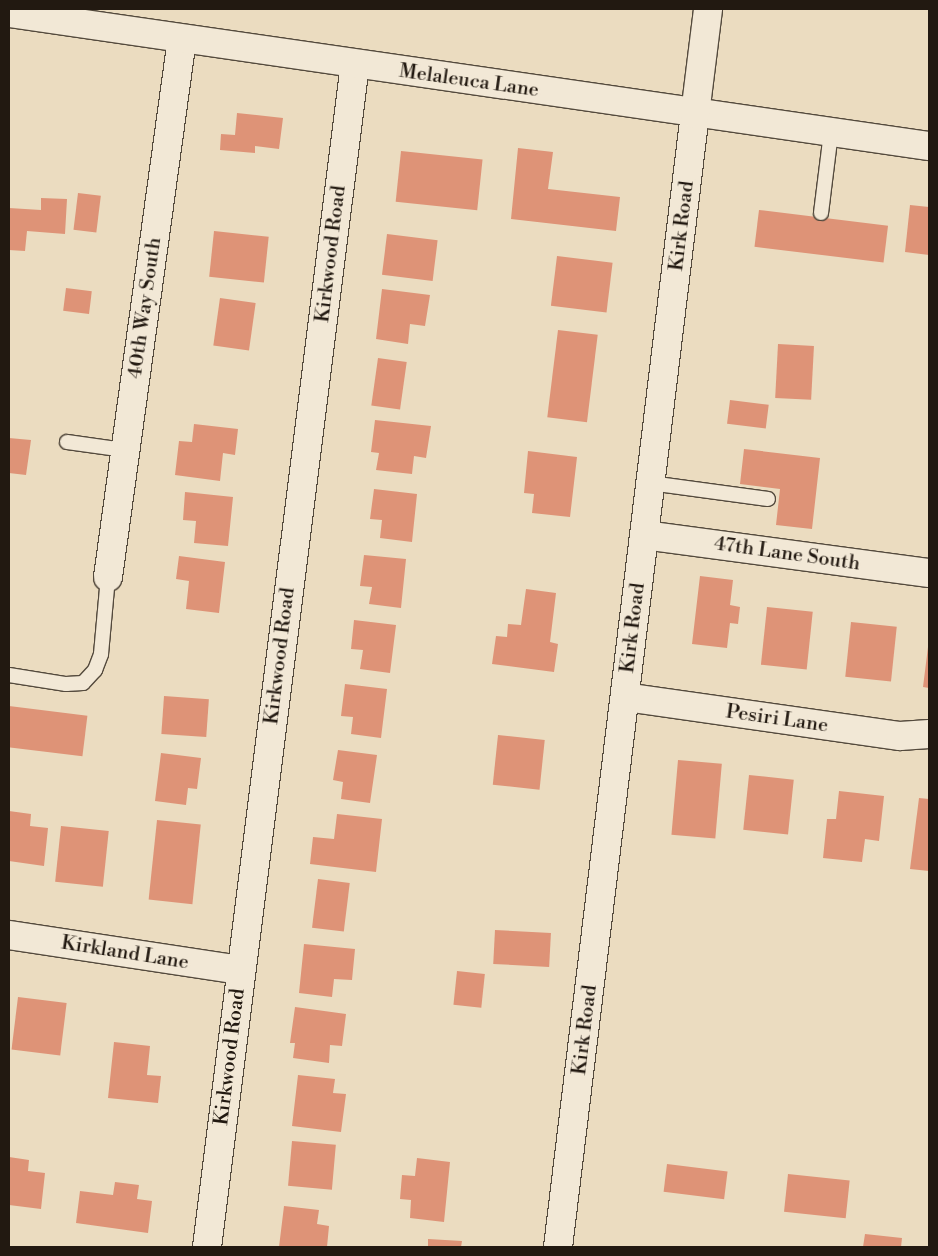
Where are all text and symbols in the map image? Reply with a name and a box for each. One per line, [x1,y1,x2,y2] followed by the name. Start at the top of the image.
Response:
[398,59,540,103] street label: Melaleuca Lane
[665,180,699,272] street label: Kirk Road
[311,184,351,324] street label: Kirkwood Road
[123,236,167,380] street label: 40th Way South
[712,532,862,576] street label: 47th Lane South
[616,582,650,674] street label: Kirk Road
[260,586,300,726] street label: Kirkwood Road
[724,700,830,738] street label: Pesiri Lane
[59,931,191,975] street label: Kirkland Lane
[568,984,602,1076] street label: Kirk Road
[210,987,250,1127] street label: Kirkwood Road

